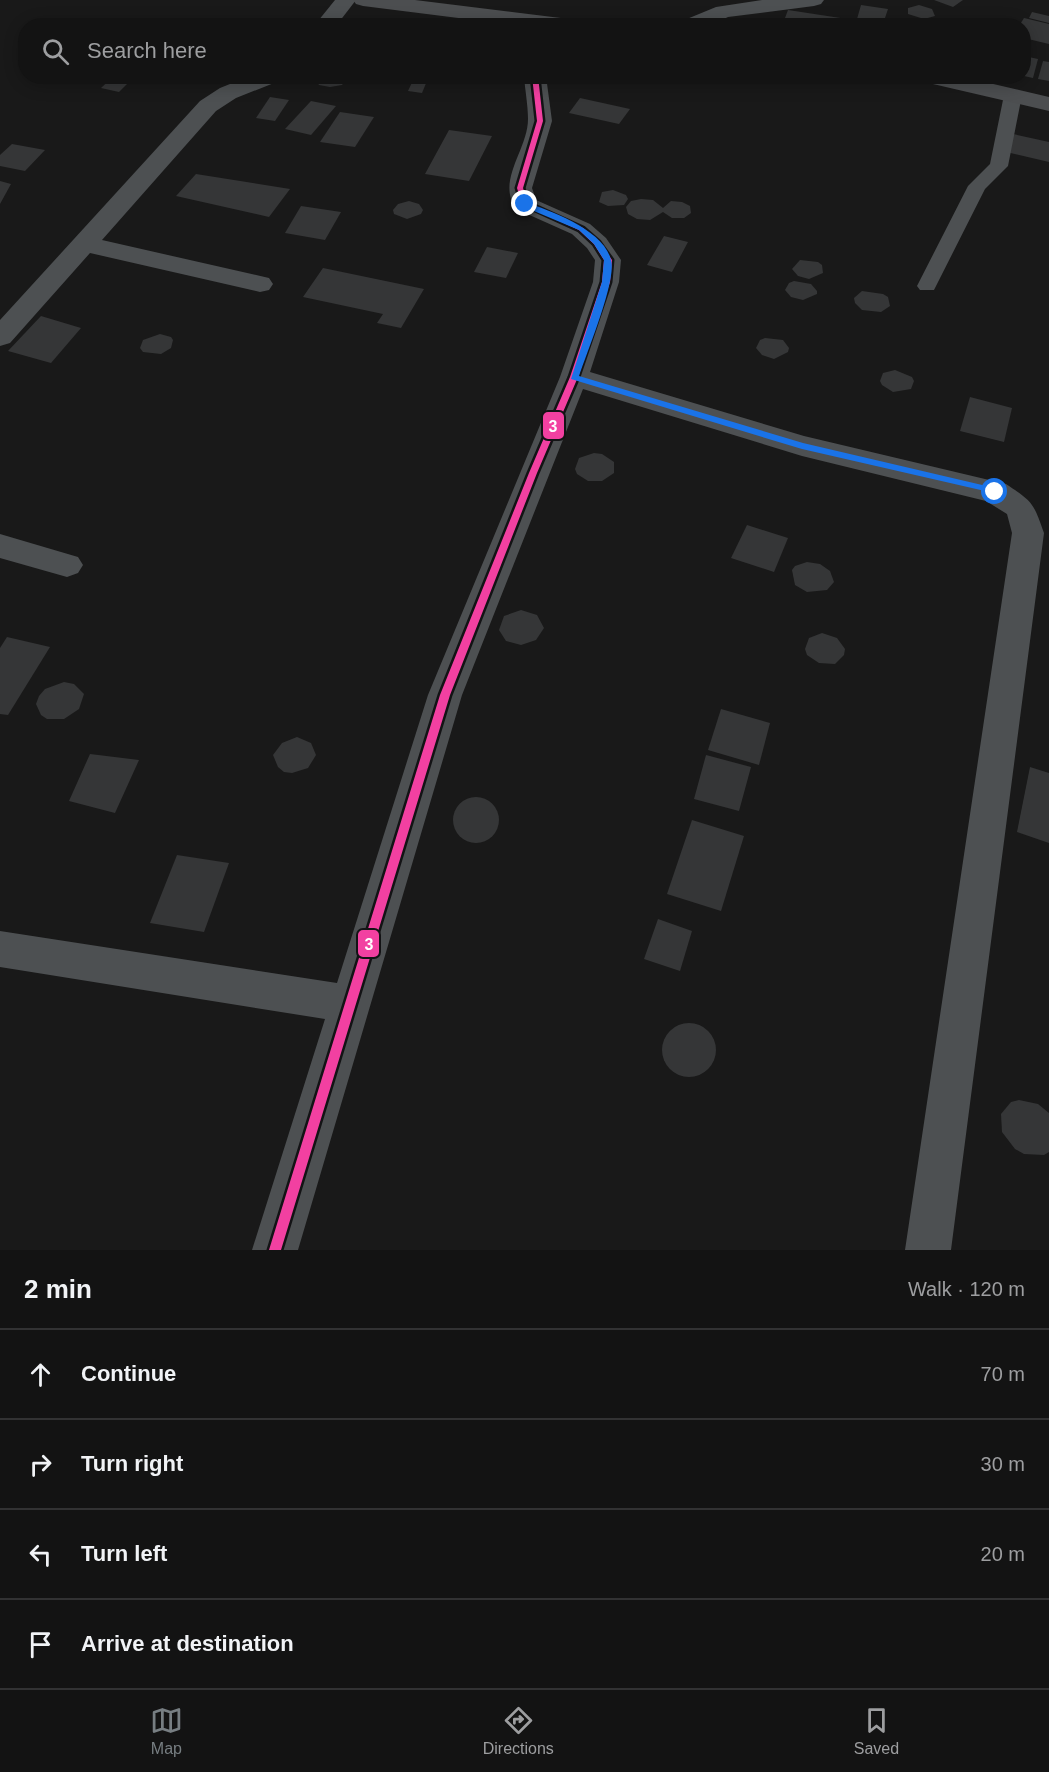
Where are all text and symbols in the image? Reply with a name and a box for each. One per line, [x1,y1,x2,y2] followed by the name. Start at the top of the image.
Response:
[18,18,1031,84] search box
[39,35,72,68] icon: search
[87,38,207,63] text: Search here
[511,190,537,216] route end
[542,411,565,440] line badge: 3
[549,418,558,435] text: 3
[981,478,1007,504] route start
[357,929,380,958] line badge: 3
[365,936,374,953] text: 3
[24,1274,92,1304] text: 2 min
[908,1278,1025,1300] text: Walk · 120 m
[24,1358,57,1391] icon: ahead
[81,1361,176,1386] text: Continue
[981,1363,1025,1385] text: 70 m
[24,1448,57,1481] icon: right
[81,1451,183,1476] text: Turn right
[981,1453,1025,1475] text: 30 m
[24,1538,57,1571] icon: left
[81,1541,167,1566] text: Turn left
[981,1543,1025,1565] text: 20 m
[24,1628,57,1661] icon: arrive
[81,1631,294,1656] text: Arrive at destination
[150,1704,183,1758] tab: Map
[483,1704,554,1758] tab: Directions
[854,1704,899,1758] tab: Saved

